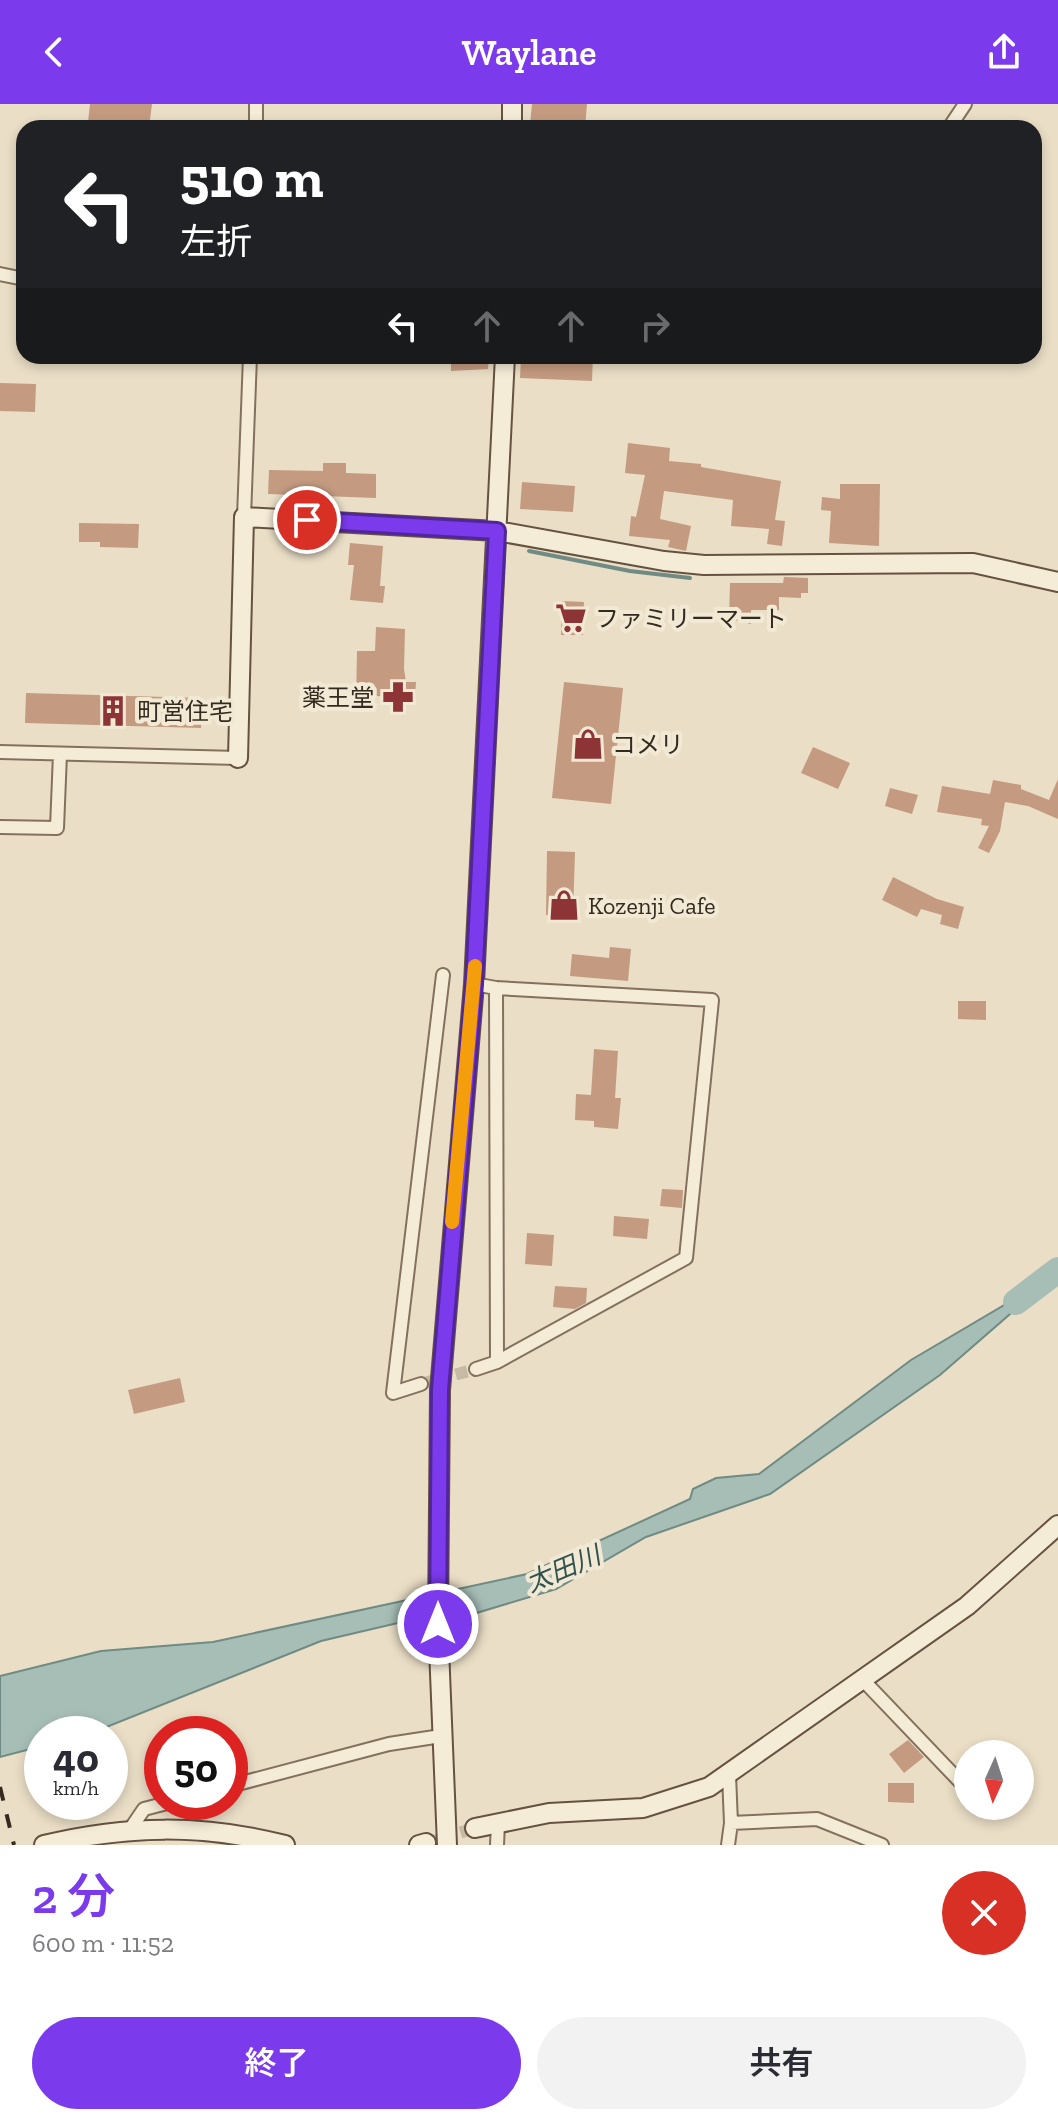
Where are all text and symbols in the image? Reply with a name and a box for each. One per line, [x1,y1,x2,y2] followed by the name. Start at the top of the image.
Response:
[32,30,76,74] icon: back
[982,30,1026,74] icon: share
[462,31,596,74] text: Waylane
[180,144,324,211] text: 510 m
[48,152,152,256] icon: left
[180,220,252,263] text: 左折
[381,304,425,348] icon: left
[465,304,509,348] icon: ahead
[549,304,593,348] icon: ahead
[633,304,677,348] icon: right
[273,486,341,554] pin
[285,498,329,542] icon: arrive
[554,601,588,635] supermarket icon: ファミリーマート
[595,604,787,633] place label: ファミリーマート
[381,680,415,714] pharmacy icon: 薬王堂
[302,683,374,712] place label: 薬王堂
[96,694,130,728] building icon: 町営住宅
[137,697,233,726] place label: 町営住宅
[571,727,605,761] shop icon: コメリ
[612,730,684,759] place label: コメリ
[547,888,581,922] shop icon: Kozenji Cafe
[588,891,716,920] place label: Kozenji Cafe
[521,1538,608,1599] water label: 太田川
[396,1582,480,1666] position arrow
[144,1716,248,1820] speed limit sign: 50
[53,1734,99,1782] text: 40
[954,1740,1034,1820] north arrow
[954,1740,1034,1820] map controls
[53,1776,99,1800] text: km/h
[32,1868,115,1925] text: 2 分
[942,1871,1026,1955] button: close
[32,1927,174,1959] text: 600 m · 11:52
[32,2017,521,2109] button: 終了
[537,2017,1026,2109] button: 共有

